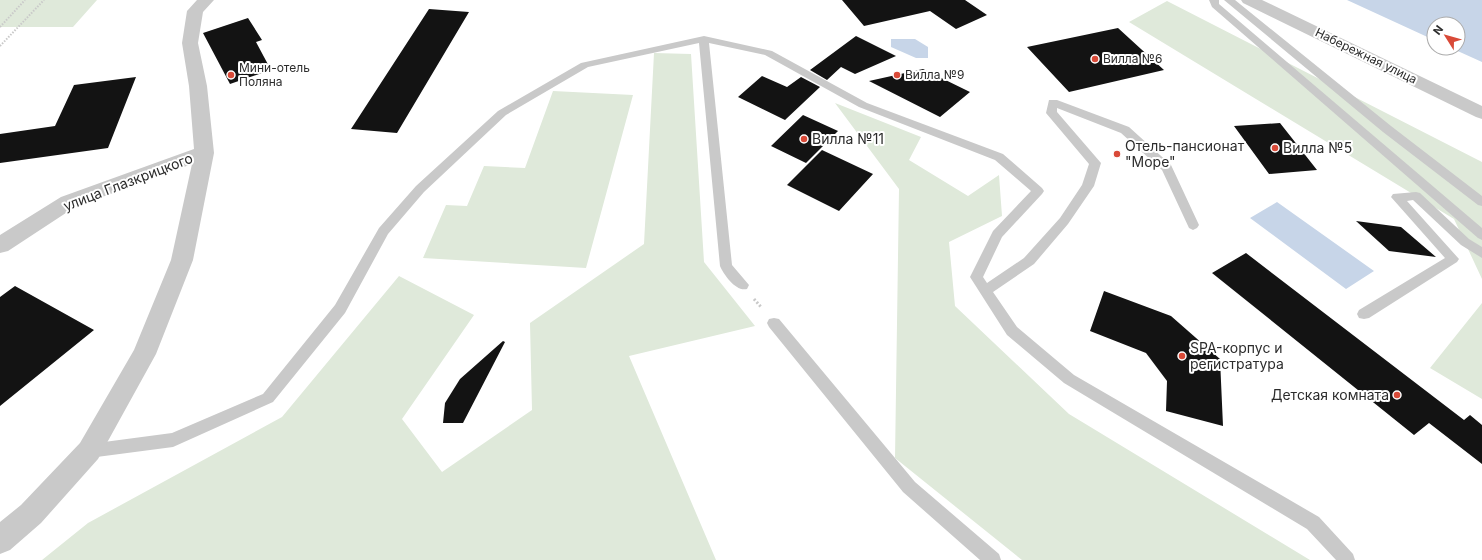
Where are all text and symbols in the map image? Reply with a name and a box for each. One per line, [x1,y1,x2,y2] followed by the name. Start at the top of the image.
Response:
[1426,16,1466,56] north arrow
[1430,22,1446,38] text: N
[1313,24,1420,87] street label: Набережная улица
[1103,51,1162,66] place label: Вилла №6
[1090,54,1100,64] marker: Вилла №6
[239,60,310,89] place label: Мини-отель Поляна
[905,67,964,82] place label: Вилла №9
[226,70,236,80] marker: Мини-отель Поляна
[892,70,902,80] marker: Вилла №9
[812,130,884,147] place label: Вилла №11
[799,134,809,144] marker: Вилла №11
[1125,137,1245,170] place label: Отель-пансионат "Море"
[1283,139,1352,156] place label: Вилла №5
[1270,143,1280,153] marker: Вилла №5
[61,149,195,214] street label: улица Глазкрицкого
[1112,149,1122,159] marker: Отель-пансионат "Море"
[1190,339,1284,372] place label: SPA-корпус и регистратура
[1177,351,1187,361] marker: SPA-корпус и регистратура
[1271,386,1389,403] place label: Детская комната
[1392,390,1402,400] marker: Детская комната

